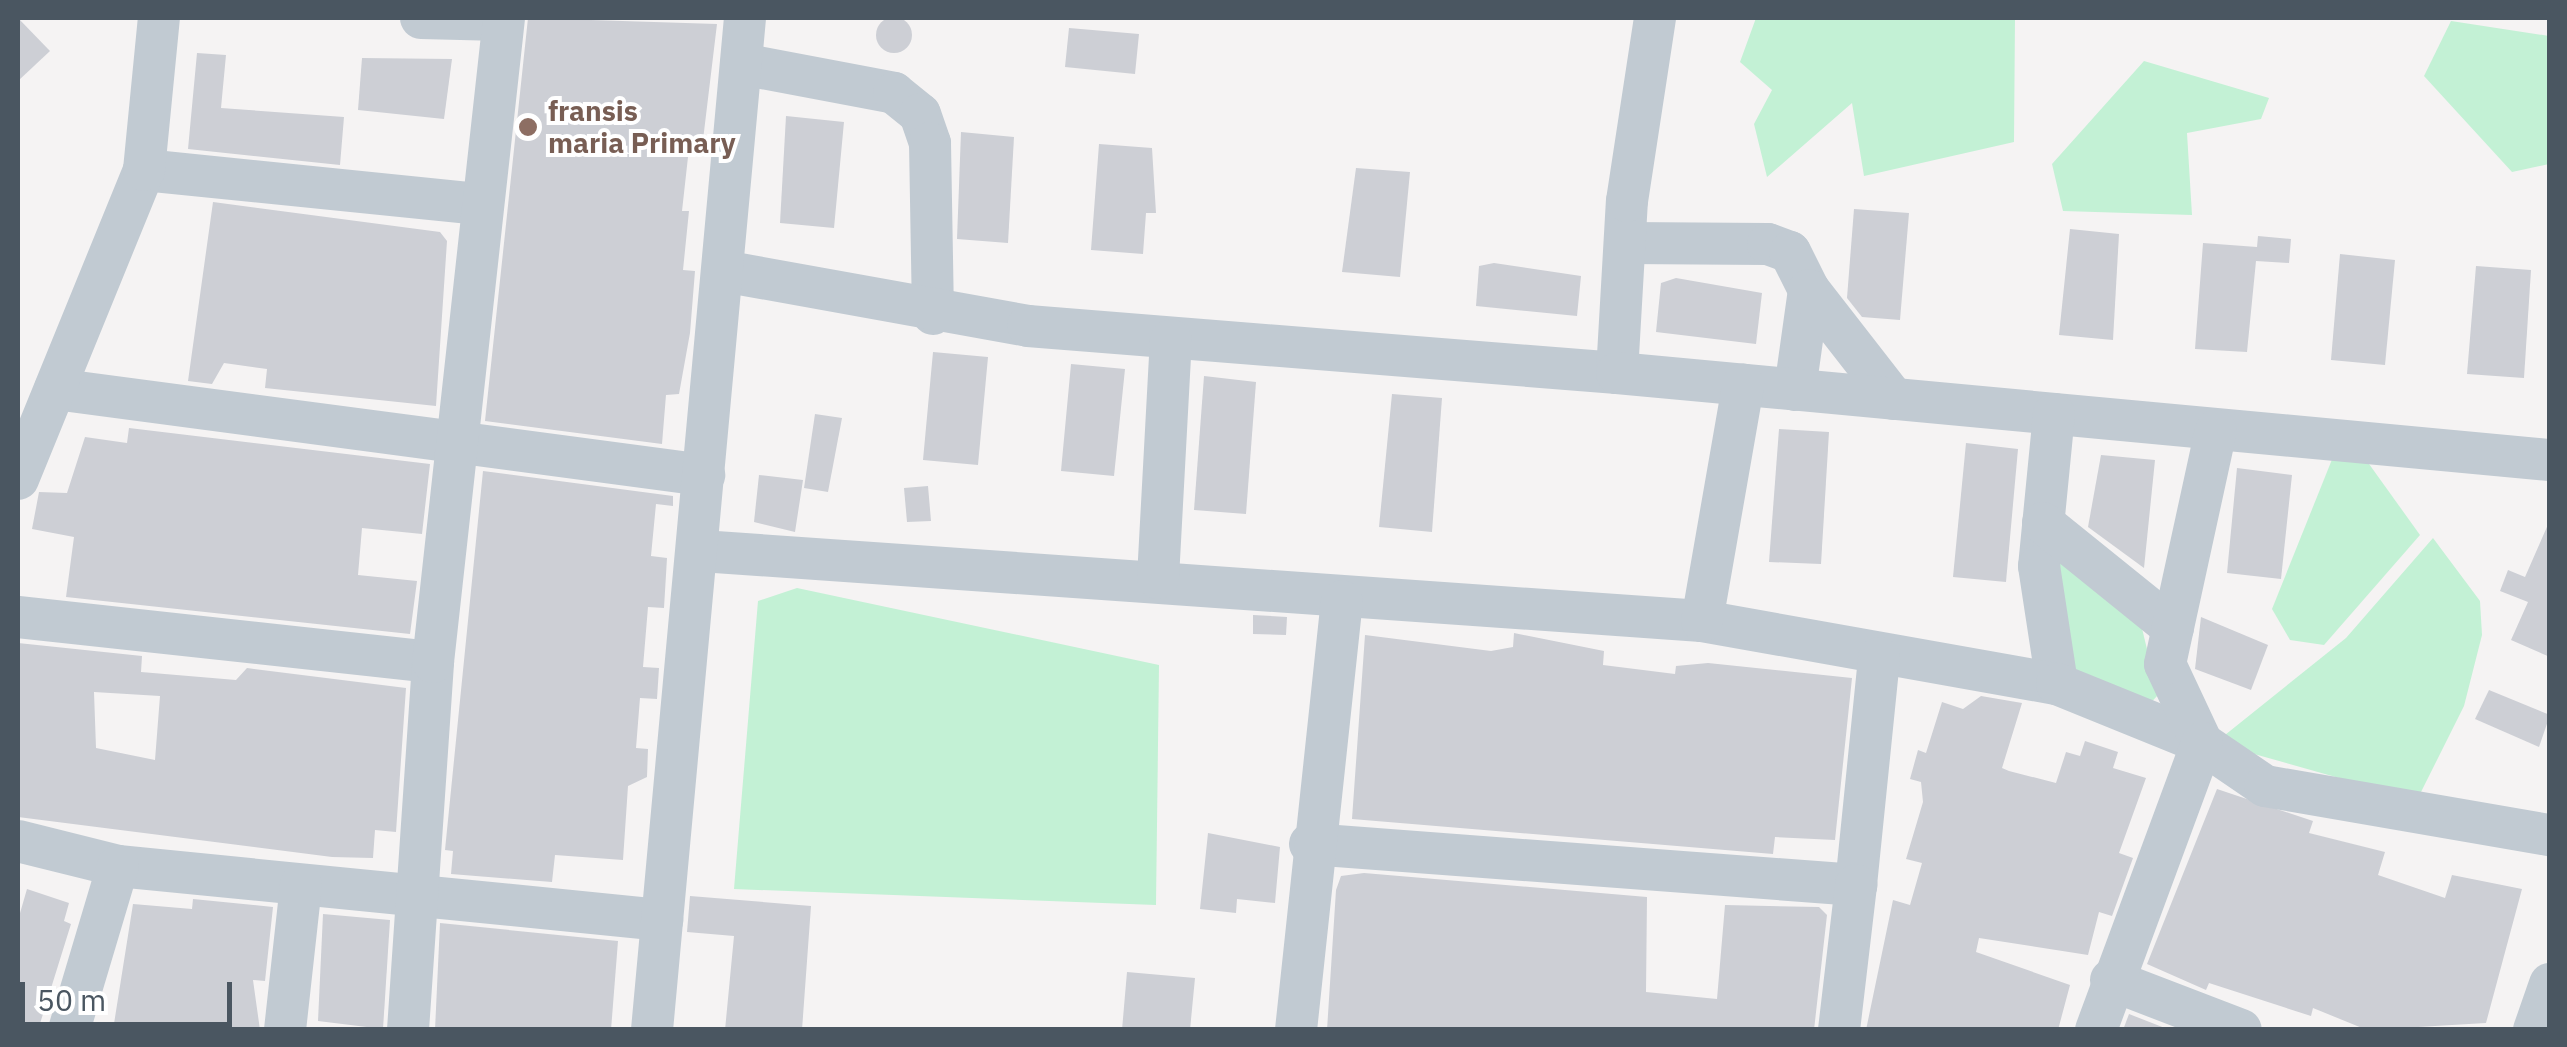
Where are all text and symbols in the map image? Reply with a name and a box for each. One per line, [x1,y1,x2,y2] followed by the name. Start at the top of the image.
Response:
[548,94,736,160] place label: fransis maria Primary
[517,116,539,138] marker: fransis maria Primary
[25,962,238,1024] scale bar
[37,980,106,1019] text: 50 m

